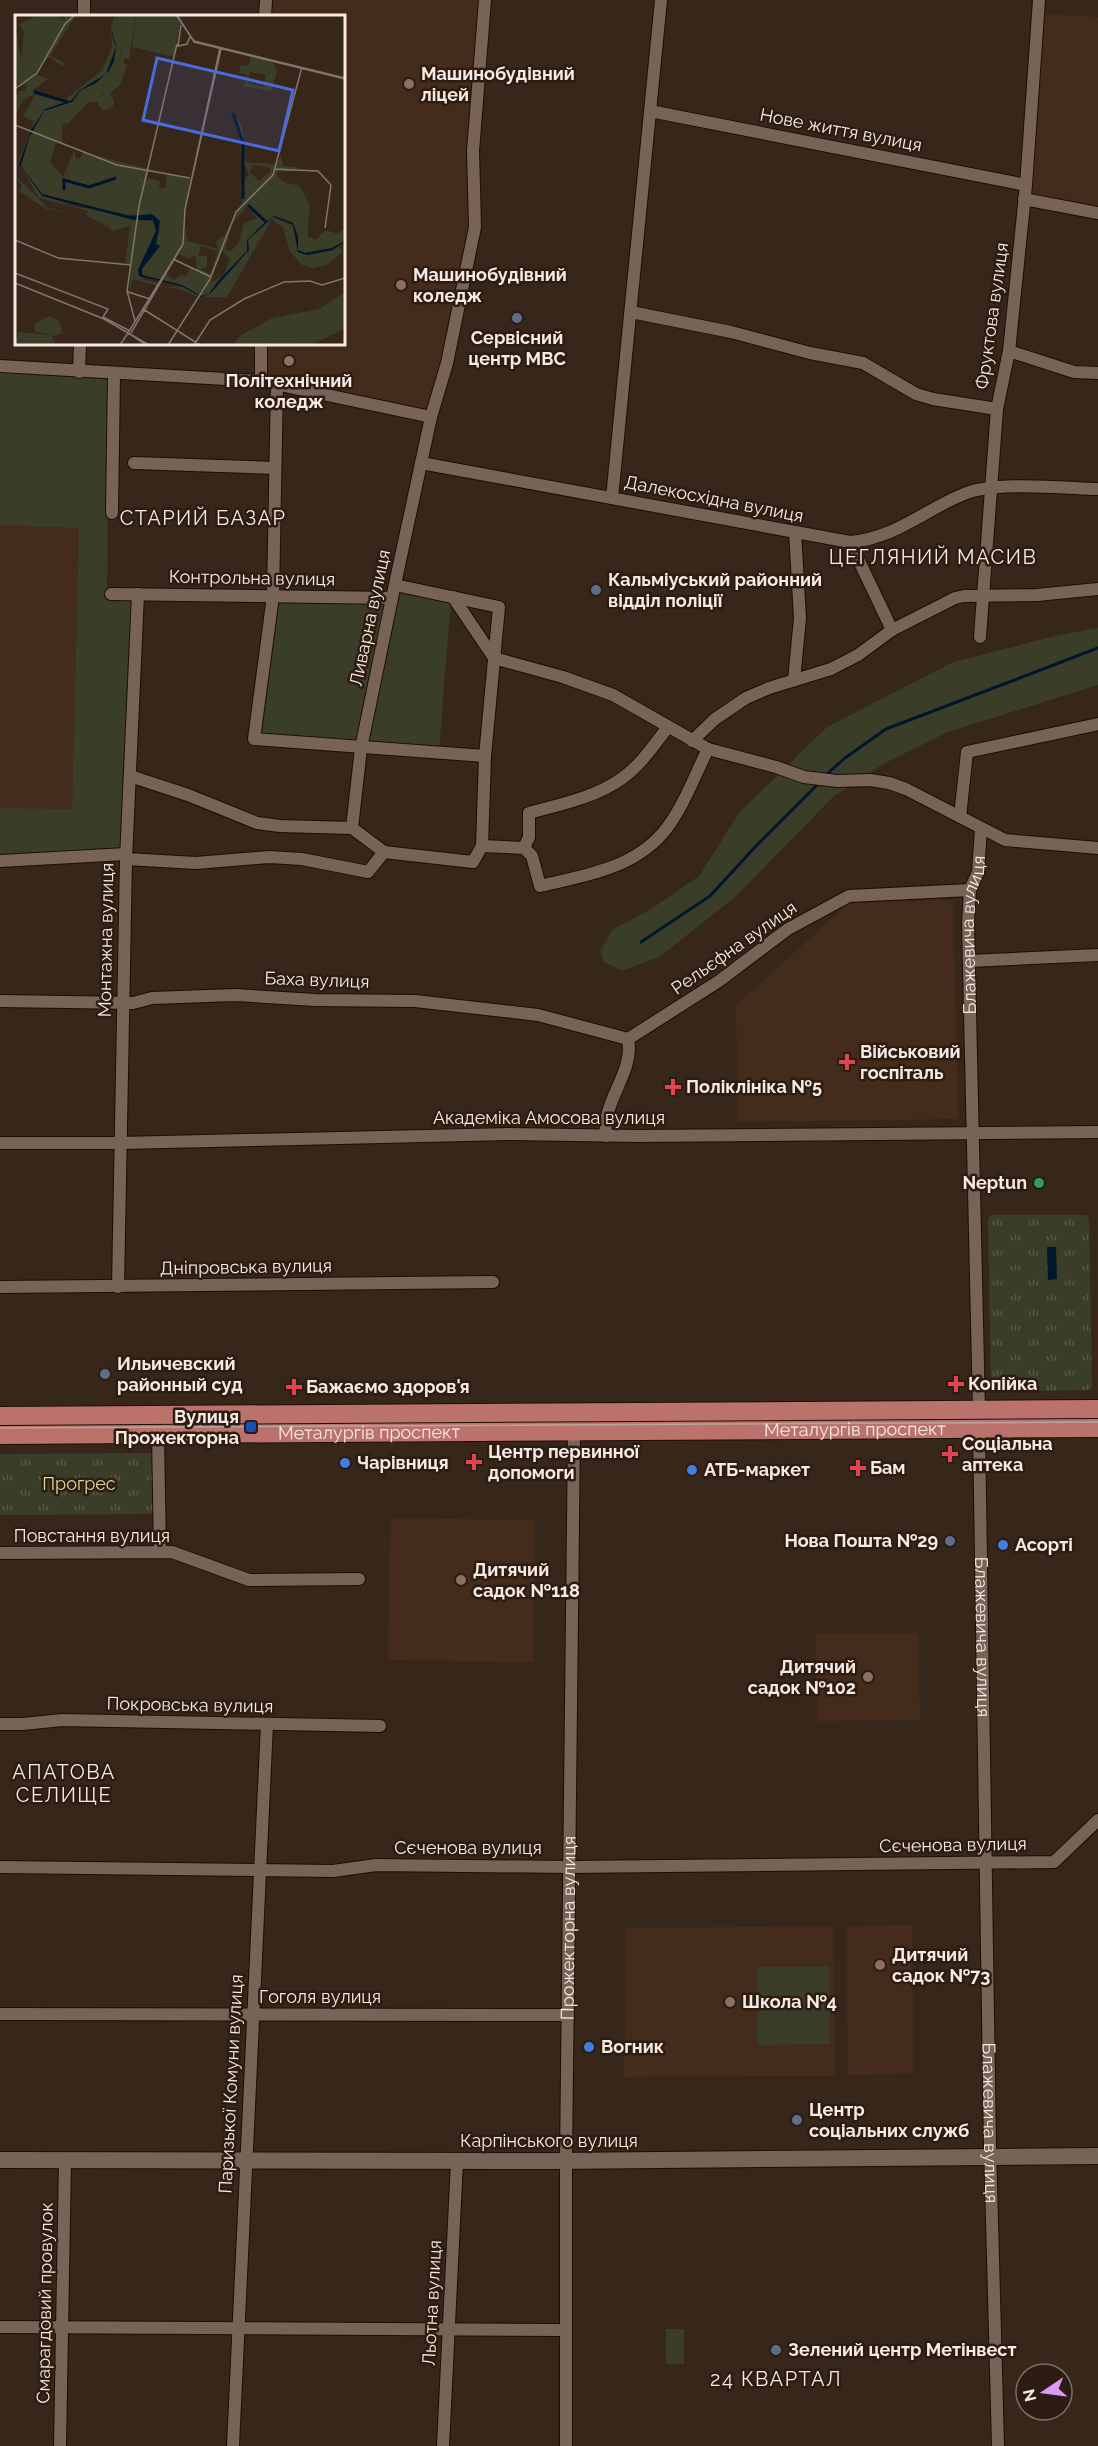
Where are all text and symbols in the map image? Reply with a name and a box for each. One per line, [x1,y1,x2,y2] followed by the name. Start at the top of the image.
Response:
[15,15,345,345] inset map
[421,63,575,105] place label: Машинобудівний ліцей
[402,77,416,91] marker: Машинобудівний ліцей
[758,104,924,156] street label: Нове життя вулиця
[971,241,1012,391] street label: Фруктова вулиця
[413,264,567,306] place label: Машинобудівний коледж
[394,278,408,292] marker: Машинобудівний коледж
[510,311,524,325] marker: Сервісний центр МВС
[468,327,566,369] place label: Сервісний центр МВС
[282,354,296,368] marker: Політехнічний коледж
[226,370,352,412] place label: Політехнічний коледж
[623,471,805,526] street label: Далекосхідна вулиця
[120,506,286,530] district label: СТАРИЙ БАЗАР
[829,545,1037,569] district label: ЦЕГЛЯНИЙ МАСИВ
[345,548,394,688] street label: Ливарна вулиця
[169,566,335,589] street label: Контрольна вулиця
[608,569,822,611] place label: Кальміуський районний відділ поліції
[589,583,603,597] marker: Кальміуський районний відділ поліції
[957,855,989,1015] street label: Блажевича вулиця
[94,863,117,1017] street label: Монтажна вулиця
[667,896,800,999] street label: Рельєфна вулиця
[264,967,370,992] street label: Баха вулиця
[860,1041,961,1083] place label: Військовий госпіталь
[838,1053,856,1071] marker: Військовий госпіталь
[686,1076,822,1097] place label: Поліклініка №5
[664,1078,682,1096] marker: Поліклініка №5
[433,1107,665,1128] street label: Академіка Амосова вулиця
[962,1172,1027,1193] place label: Neptun
[1032,1176,1046,1190] marker: Neptun
[160,1255,332,1278] street label: Дніпровська вулиця
[117,1353,243,1395] place label: Ильичевский районный суд
[98,1367,112,1381] marker: Ильичевский районный суд
[968,1373,1037,1394] place label: Копійка
[306,1376,470,1397] place label: Бажаємо здоров'я
[949,1377,963,1391] marker: Копійка
[287,1380,301,1394] marker: Бажаємо здоров'я
[115,1406,239,1448] place label: Вулиця Прожекторна
[764,1418,946,1440] street label: Металургів проспект
[244,1420,258,1434] marker: Вулиця Прожекторна
[278,1421,460,1443] street label: Металургів проспект
[962,1433,1053,1475] place label: Соціальна аптека
[488,1441,641,1483] place label: Центр первинної допомоги
[943,1447,957,1461] marker: Соціальна аптека
[357,1452,449,1473] place label: Чарівниця
[465,1453,483,1471] marker: Центр первинної допомоги
[338,1456,352,1470] marker: Чарівниця
[870,1457,906,1478] place label: Бам
[704,1459,810,1480] place label: АТБ-маркет
[851,1461,865,1475] marker: Бам
[685,1463,699,1477] marker: АТБ-маркет
[42,1473,116,1494] park label: Прогрес
[14,1525,170,1546] street label: Повстання вулиця
[784,1530,938,1551] place label: Нова Пошта №29
[943,1534,957,1548] marker: Нова Пошта №29
[1015,1534,1073,1555] place label: Асорті
[996,1538,1010,1552] marker: Асорті
[971,1556,994,1718] street label: Блажевича вулиця
[473,1559,580,1601] place label: Дитячий садок №118
[454,1573,468,1587] marker: Дитячий садок №118
[748,1656,856,1698] place label: Дитячий садок №102
[861,1670,875,1684] marker: Дитячий садок №102
[106,1693,274,1716] street label: Покровська вулиця
[12,1760,116,1807] district label: АПАТОВА СЕЛИЩЕ
[879,1833,1027,1856] street label: Сєченова вулиця
[557,1836,580,2020] street label: Прожекторна вулиця
[394,1837,542,1858] street label: Сєченова вулиця
[892,1944,990,1986] place label: Дитячий садок №73
[873,1958,887,1972] marker: Дитячий садок №73
[214,1974,247,2194] street label: Паризької Комуни вулиця
[259,1986,381,2007] street label: Гоголя вулиця
[742,1991,837,2012] place label: Школа №4
[723,1995,737,2009] marker: Школа №4
[601,2036,664,2057] place label: Вогник
[582,2040,596,2054] marker: Вогник
[978,2042,1003,2204] street label: Блажевича вулиця
[809,2099,969,2141] place label: Центр соціальних служб
[790,2113,804,2127] marker: Центр соціальних служб
[460,2130,638,2151] street label: Карпінського вулиця
[32,2202,57,2404] street label: Смарагдовий провулок
[418,2239,445,2367] street label: Льотна вулиця
[788,2339,1016,2360] place label: Зелений центр Метінвест
[769,2343,783,2357] marker: Зелений центр Метінвест
[1014,2362,1074,2422] north arrow
[710,2367,842,2391] district label: 24 КВАРТАЛ
[1019,2387,1041,2403] text: N

